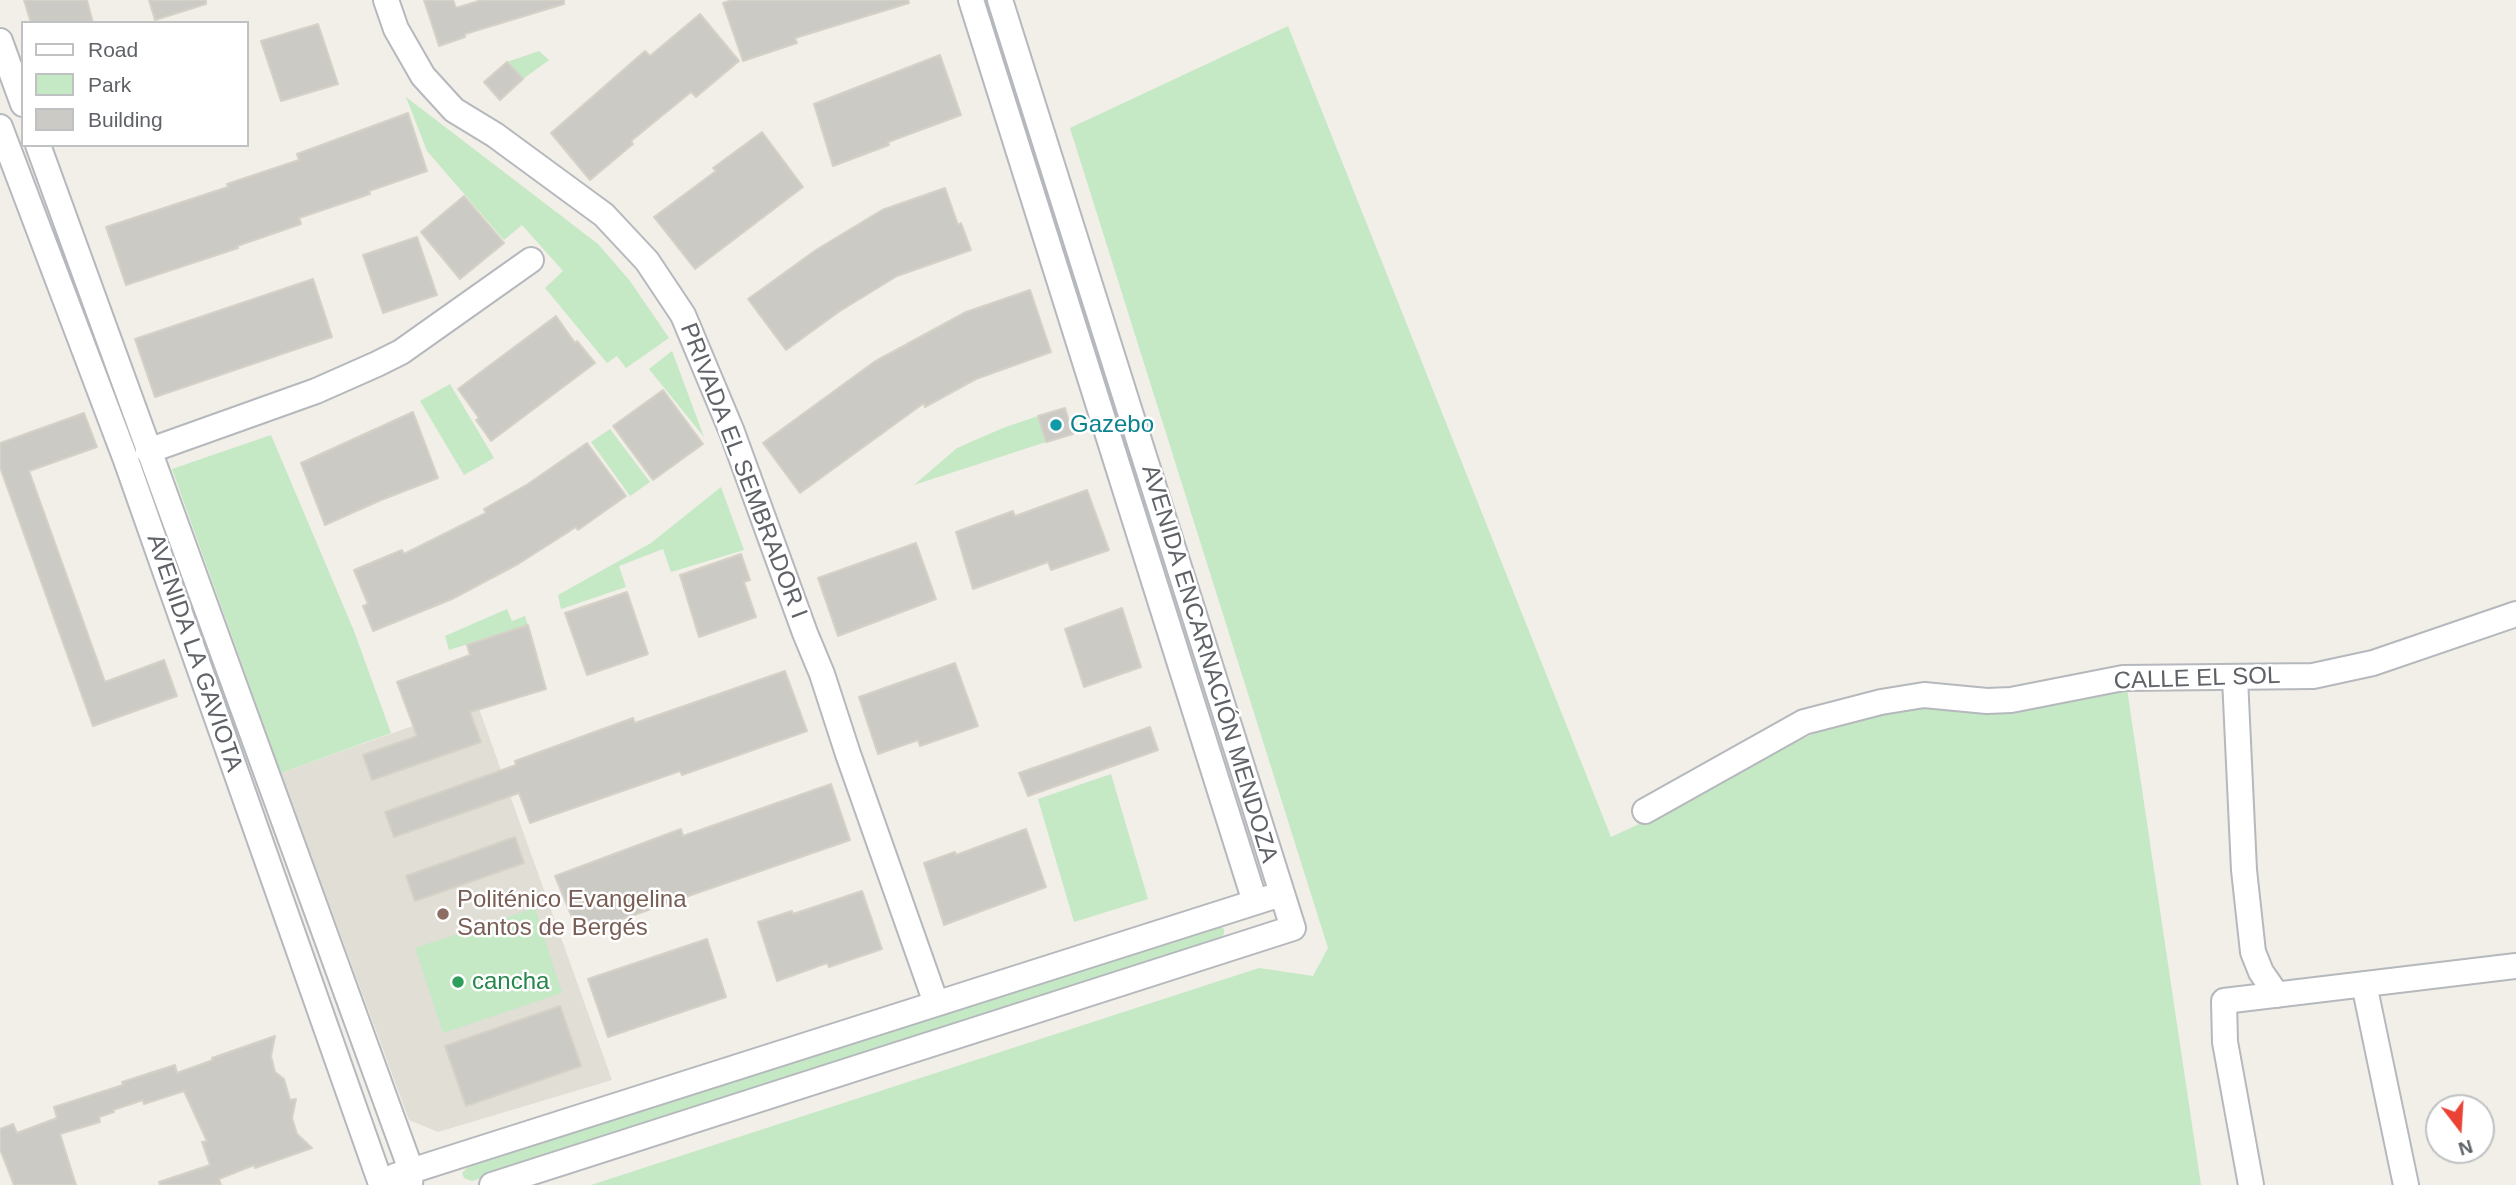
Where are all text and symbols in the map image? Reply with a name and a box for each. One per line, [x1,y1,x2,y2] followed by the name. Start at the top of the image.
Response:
[21,21,248,147] legend
[88,38,138,61] text: Road
[88,73,131,96] text: Park
[88,108,163,131] text: Building
[673,319,813,623] street label: PRIVADA EL SEMBRADOR I
[1070,411,1154,439] place label: Gazebo
[1048,417,1064,433] marker: Gazebo
[1135,462,1283,866] street label: AVENIDA ENCARNACIÓN MENDOZA
[140,530,248,776] street label: AVENIDA LA GAVIOTA
[2113,662,2281,696] street label: CALLE EL SOL
[457,886,686,942] place label: Politénico Evangelina Santos de Bergés
[435,906,451,922] marker: Politénico Evangelina Santos de Bergés
[472,968,549,996] place label: cancha
[450,974,466,990] marker: cancha
[2425,1094,2495,1164] north arrow
[2456,1136,2475,1160] text: N

